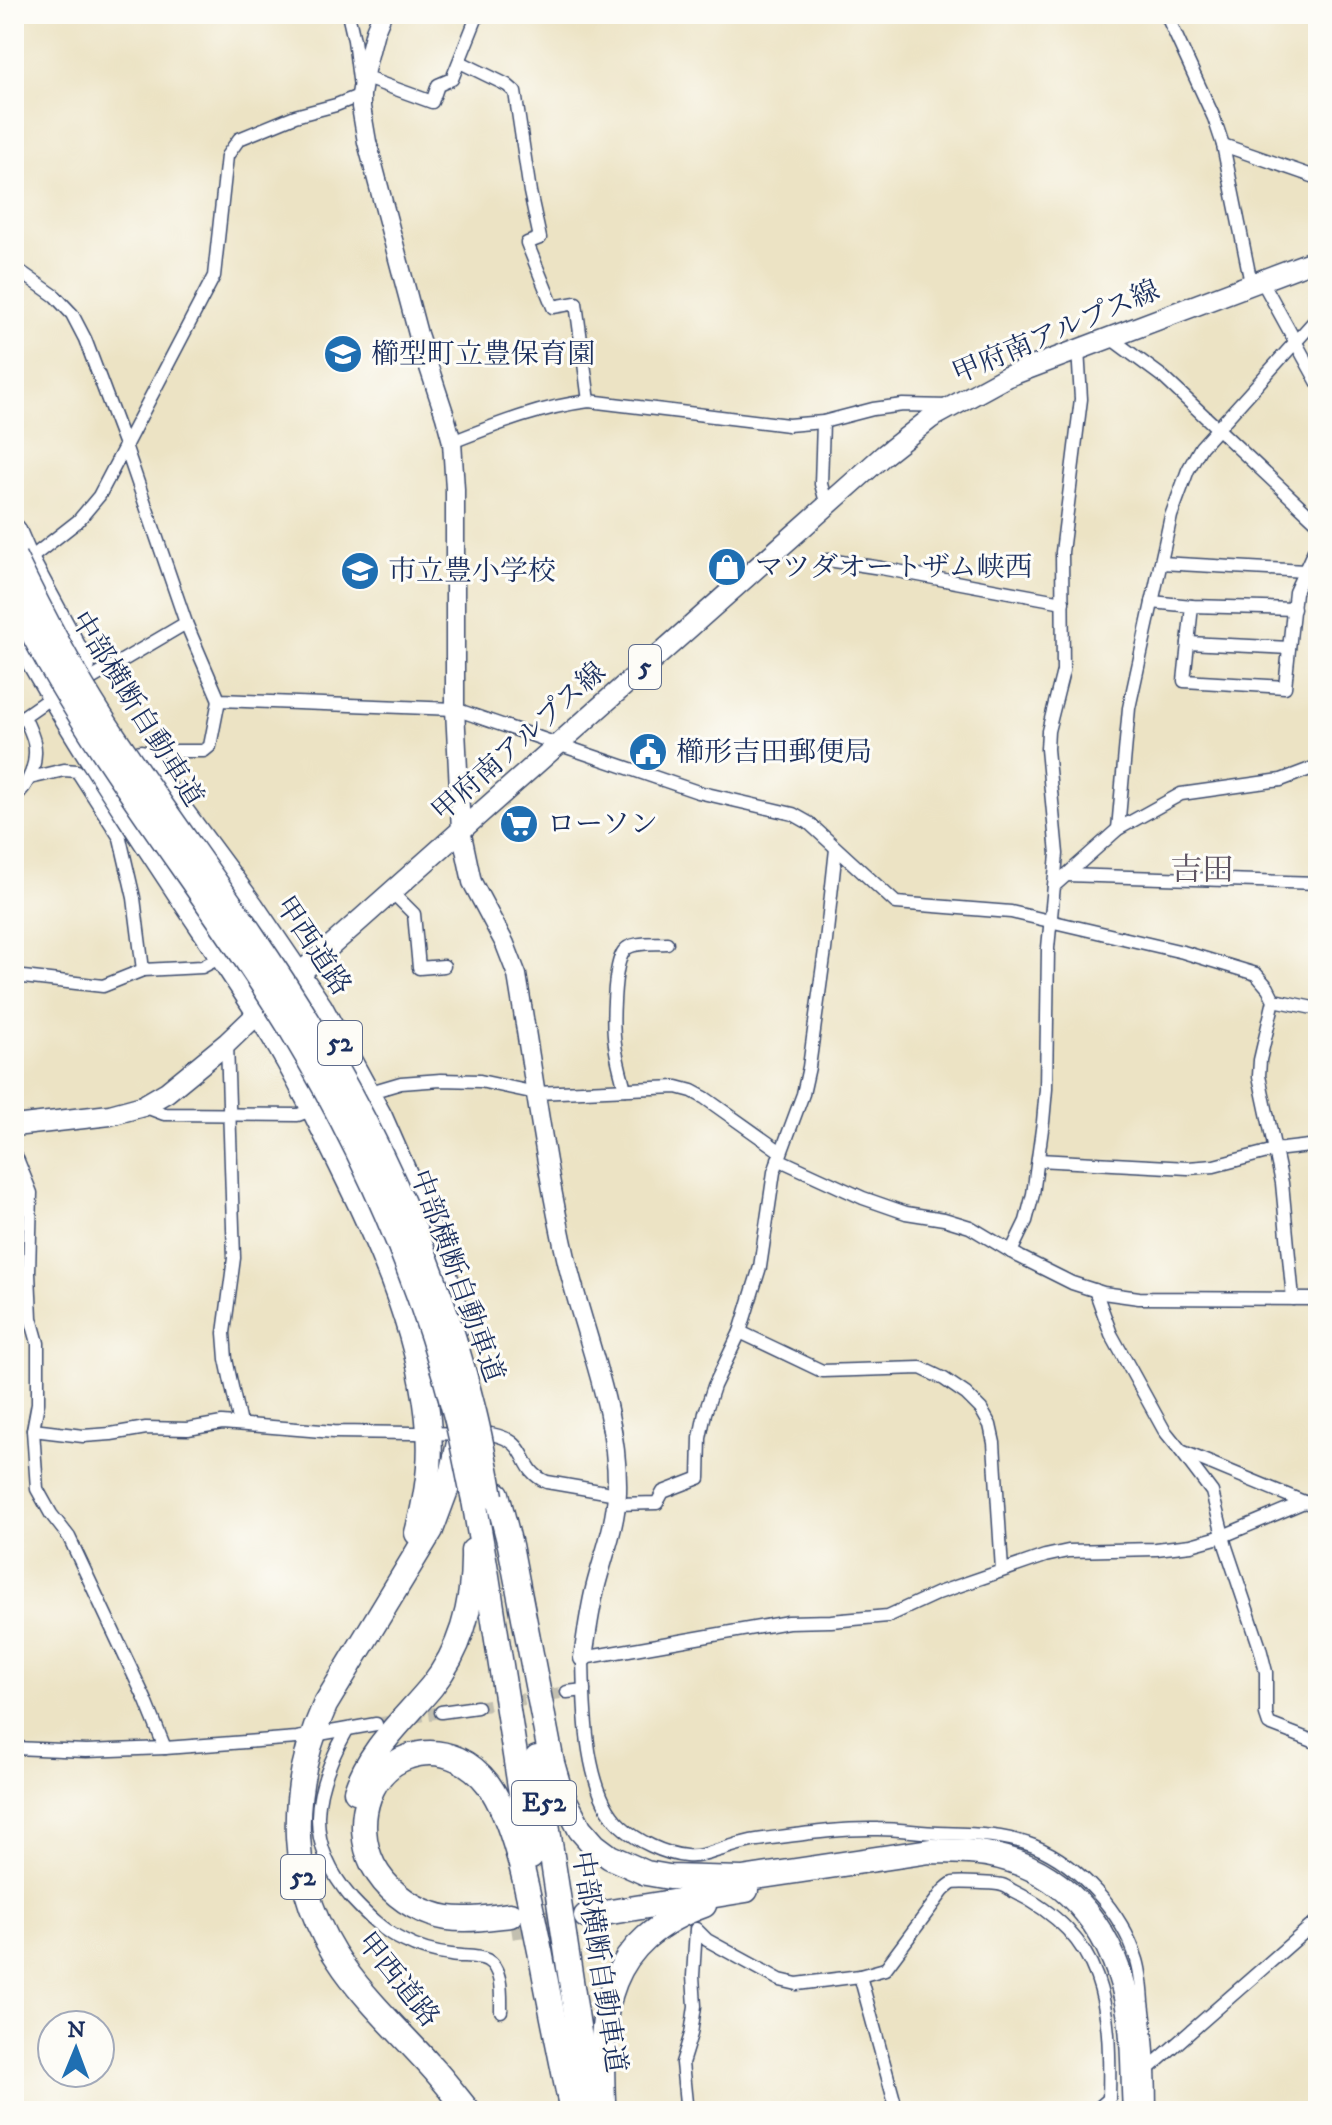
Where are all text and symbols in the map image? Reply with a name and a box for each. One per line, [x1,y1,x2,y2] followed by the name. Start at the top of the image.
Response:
[947,273,1165,391] street label: 甲府南アルプス線
[322,333,364,375] school or university icon: 櫛型町立豊保育園
[371,337,595,372] place label: 櫛型町立豊保育園
[706,546,748,588] shop icon: マツダオートザム峡西
[339,550,381,592] school or university icon: 市立豊小学校
[755,550,1032,585] place label: マツダオートザム峡西
[388,554,556,589] place label: 市立豊小学校
[63,605,211,813] street label: 中部横断自動車道
[629,645,661,689] road number: 5
[425,655,613,829] street label: 甲府南アルプス線
[627,731,669,773] public building icon: 櫛形吉田郵便局
[676,735,872,770] place label: 櫛形吉田郵便局
[498,803,540,845] supermarket icon: ローソン
[547,807,658,842] place label: ローソン
[1170,851,1234,891] district label: 吉田
[267,890,359,1002] street label: 甲西道路
[318,1021,362,1065] road number: 52
[402,1165,512,1387] street label: 中部横断自動車道
[512,1781,576,1825] road number: E52
[564,1849,634,2075] street label: 中部横断自動車道
[281,1855,325,1899] road number: 52
[349,1925,447,2035] street label: 甲西道路
[36,2009,116,2089] north arrow
[67,2017,86,2044] text: N

